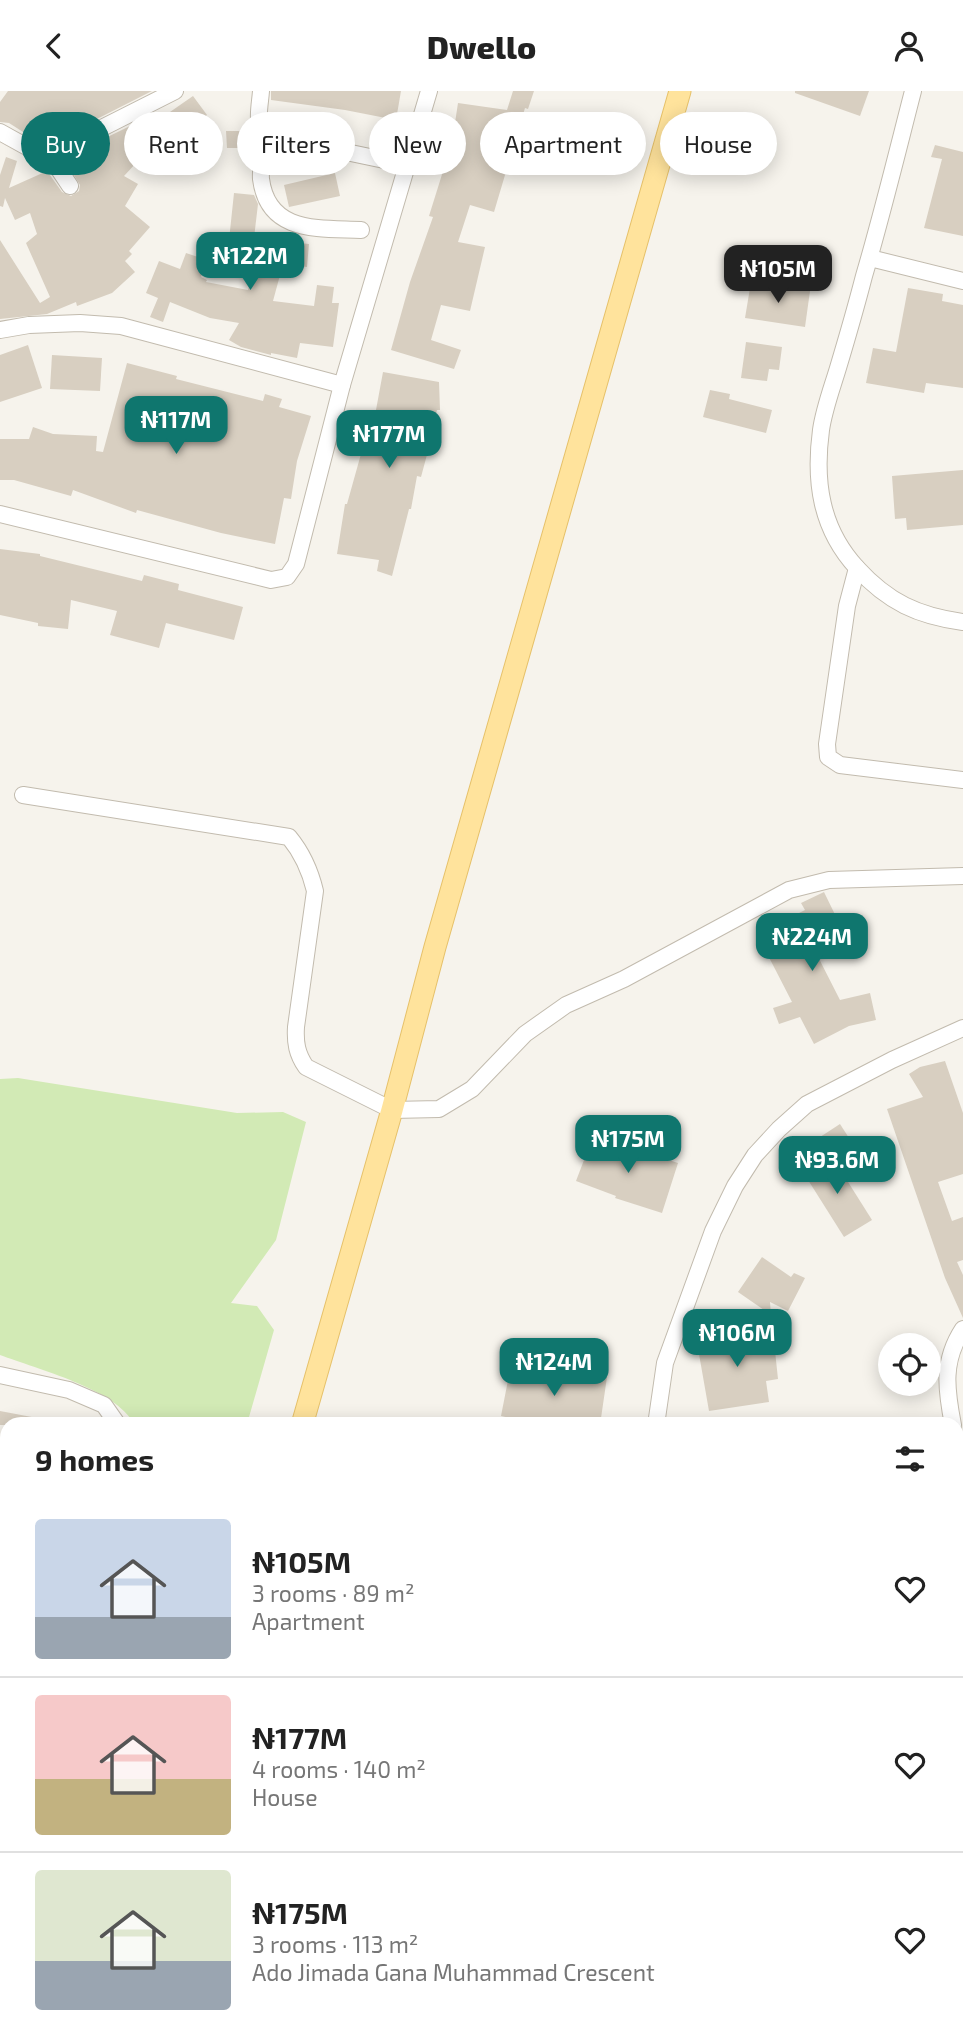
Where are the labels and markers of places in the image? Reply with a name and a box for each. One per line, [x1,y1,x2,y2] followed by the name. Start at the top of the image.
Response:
[201,233,299,292] pin: ₦122M
[729,245,827,305] pin: ₦105M
[127,397,225,456] pin: ₦117M
[340,411,438,470] pin: ₦177M
[763,913,861,973] pin: ₦224M
[579,1115,677,1175] pin: ₦175M
[780,1137,894,1196] pin: ₦93.6M
[688,1309,786,1369] pin: ₦106M
[505,1339,603,1398] pin: ₦124M

